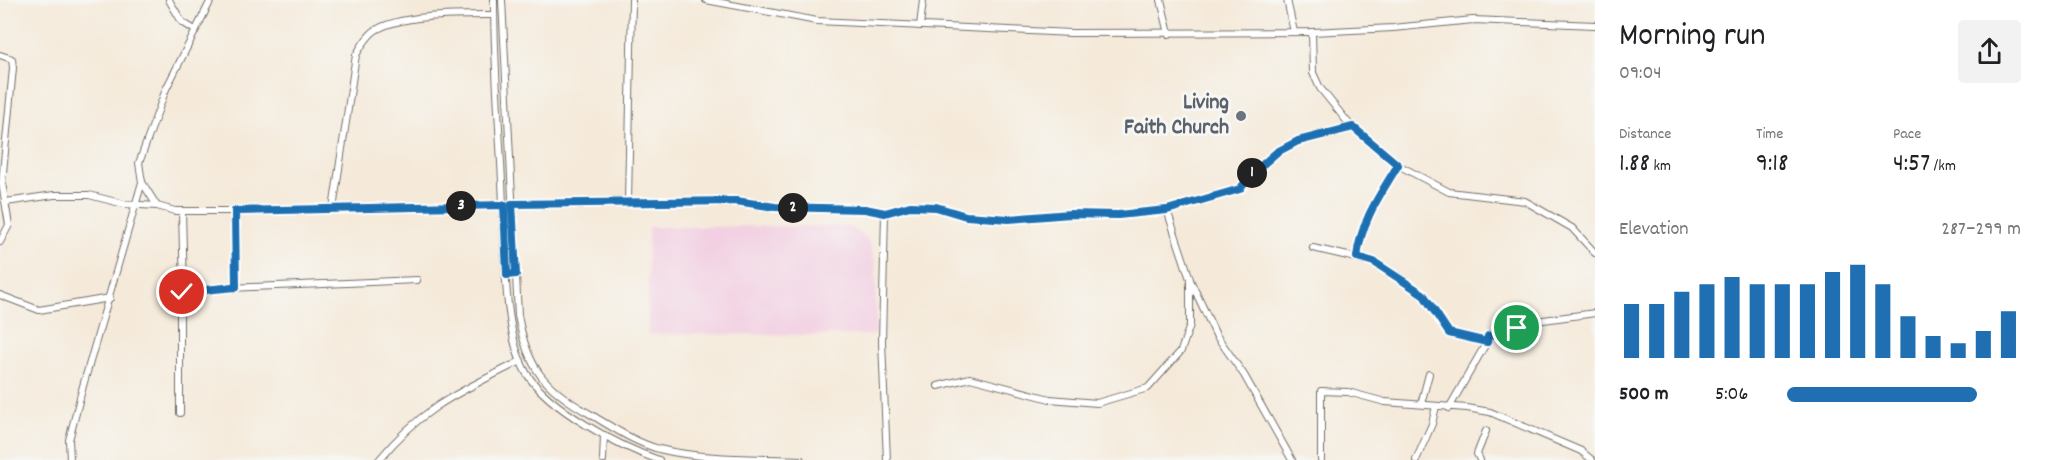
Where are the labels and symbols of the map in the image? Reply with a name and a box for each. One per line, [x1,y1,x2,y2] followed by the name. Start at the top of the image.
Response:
[1124,88,1229,144] place label: Living Faith Church
[1234,109,1248,123] marker: Living Faith Church
[1237,158,1267,188] pin: 1
[446,191,476,221] pin: 3
[778,193,808,223] pin: 2
[156,266,207,317] pin
[1491,302,1542,353] pin

